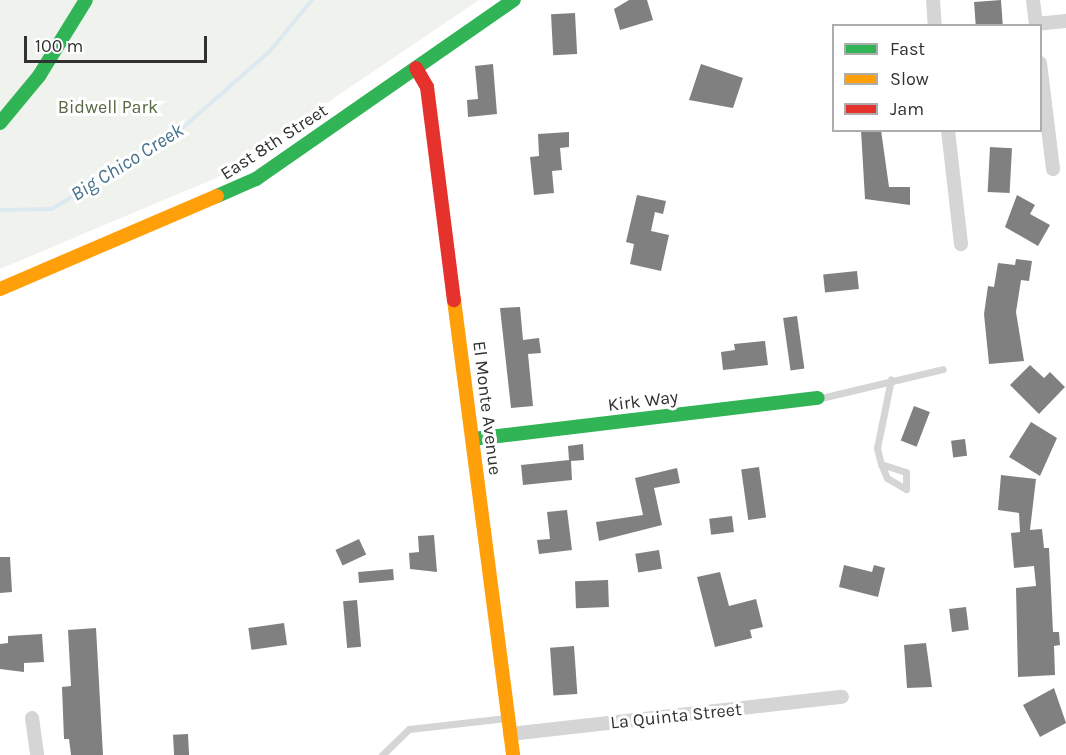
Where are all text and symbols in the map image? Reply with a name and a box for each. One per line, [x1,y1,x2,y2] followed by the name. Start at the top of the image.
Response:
[27,24,210,62] scale bar
[832,24,1042,132] legend
[35,35,83,57] text: 100 m
[890,38,925,60] text: Fast
[890,68,929,90] text: Slow
[58,96,158,118] park label: Bidwell Park
[890,98,924,120] text: Jam
[217,99,331,185] street label: East 8th Street
[66,118,188,206] water label: Big Chico Creek
[468,340,506,476] street label: El Monte Avenue
[606,386,680,416] street label: Kirk Way
[609,698,743,734] street label: La Quinta Street

